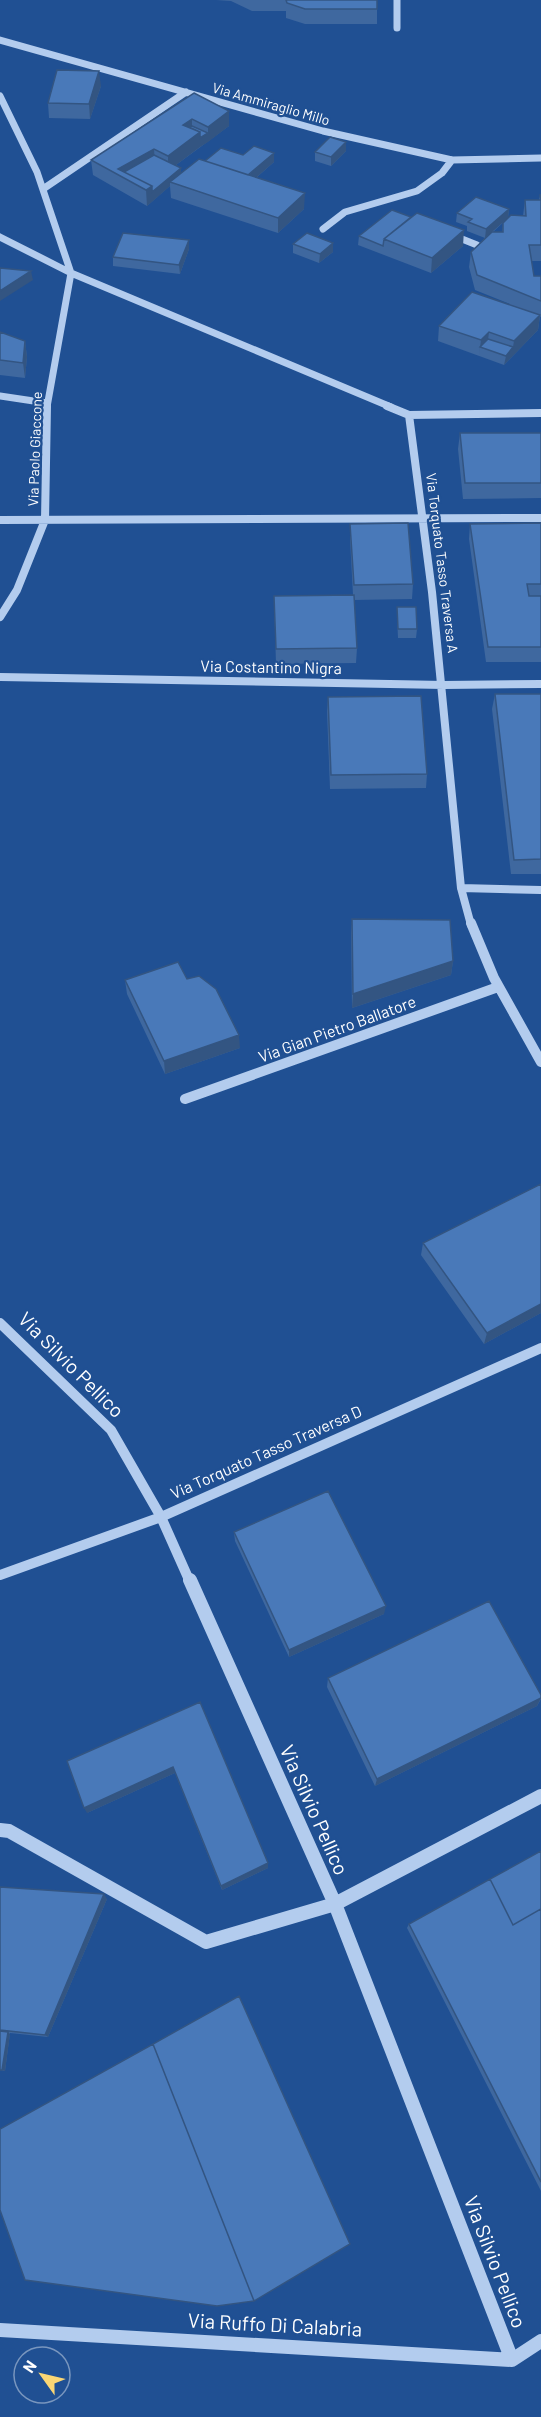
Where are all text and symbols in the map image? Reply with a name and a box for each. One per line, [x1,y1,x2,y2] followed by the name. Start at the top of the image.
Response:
[210,79,332,128] street label: Via Ammiraglio Millo
[24,391,45,507] street label: Via Paolo Giaccone
[423,472,462,654] street label: Via Torquato Tasso Traversa A
[200,656,342,677] street label: Via Costantino Nigra
[255,991,418,1066] street label: Via Gian Pietro Ballatore
[14,1306,130,1422] street label: Via Silvio Pellico
[167,1401,364,1502] street label: Via Torquato Tasso Traversa D
[276,1741,354,1878] street label: Via Silvio Pellico
[460,2192,532,2331] street label: Via Silvio Pellico
[187,2307,363,2341] street label: Via Ruffo Di Calabria
[12,2345,72,2405] north arrow
[18,2357,40,2376] text: N

